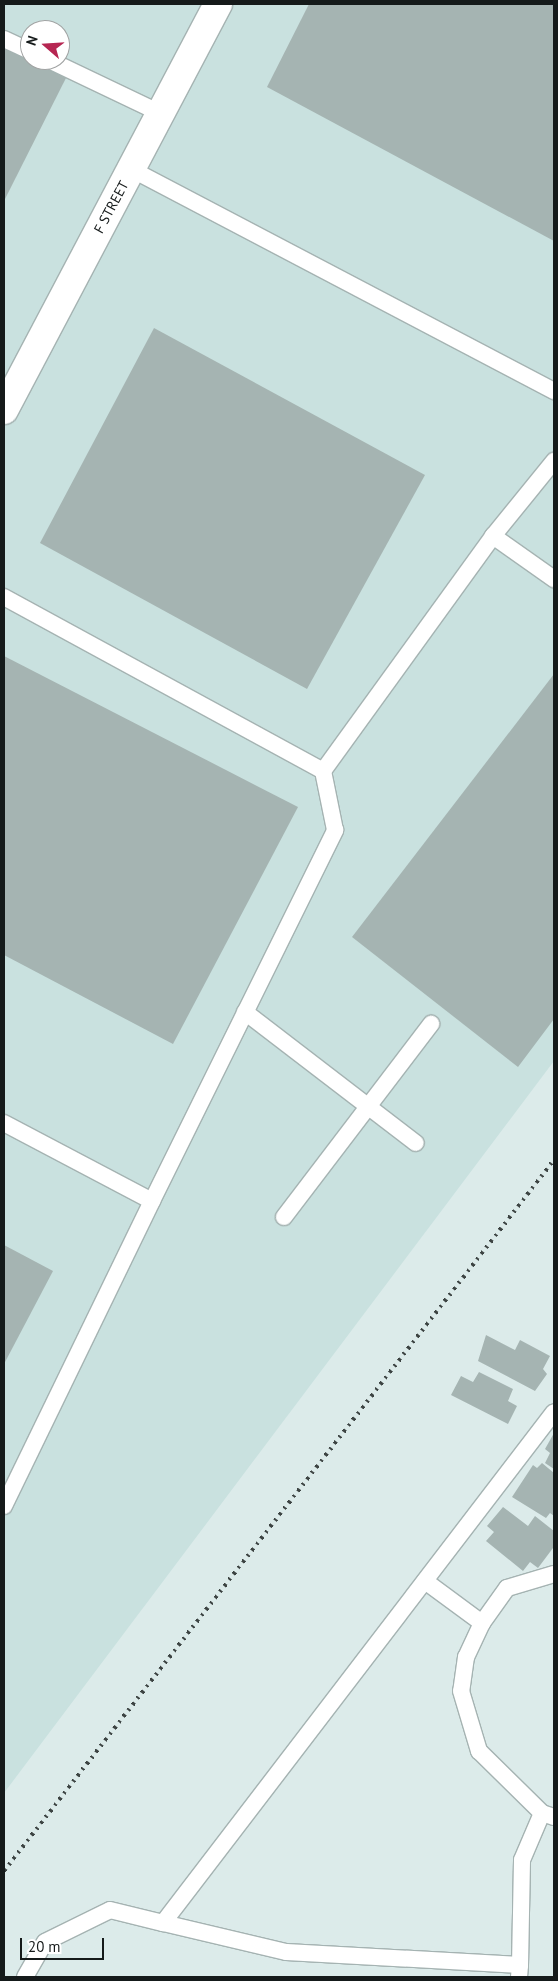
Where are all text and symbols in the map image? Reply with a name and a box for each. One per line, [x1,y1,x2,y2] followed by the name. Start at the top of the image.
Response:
[20,20,70,70] north arrow
[22,33,42,48] text: N
[90,178,132,236] street label: F STREET
[22,1928,106,1960] scale bar
[28,1937,61,1956] text: 20 m

